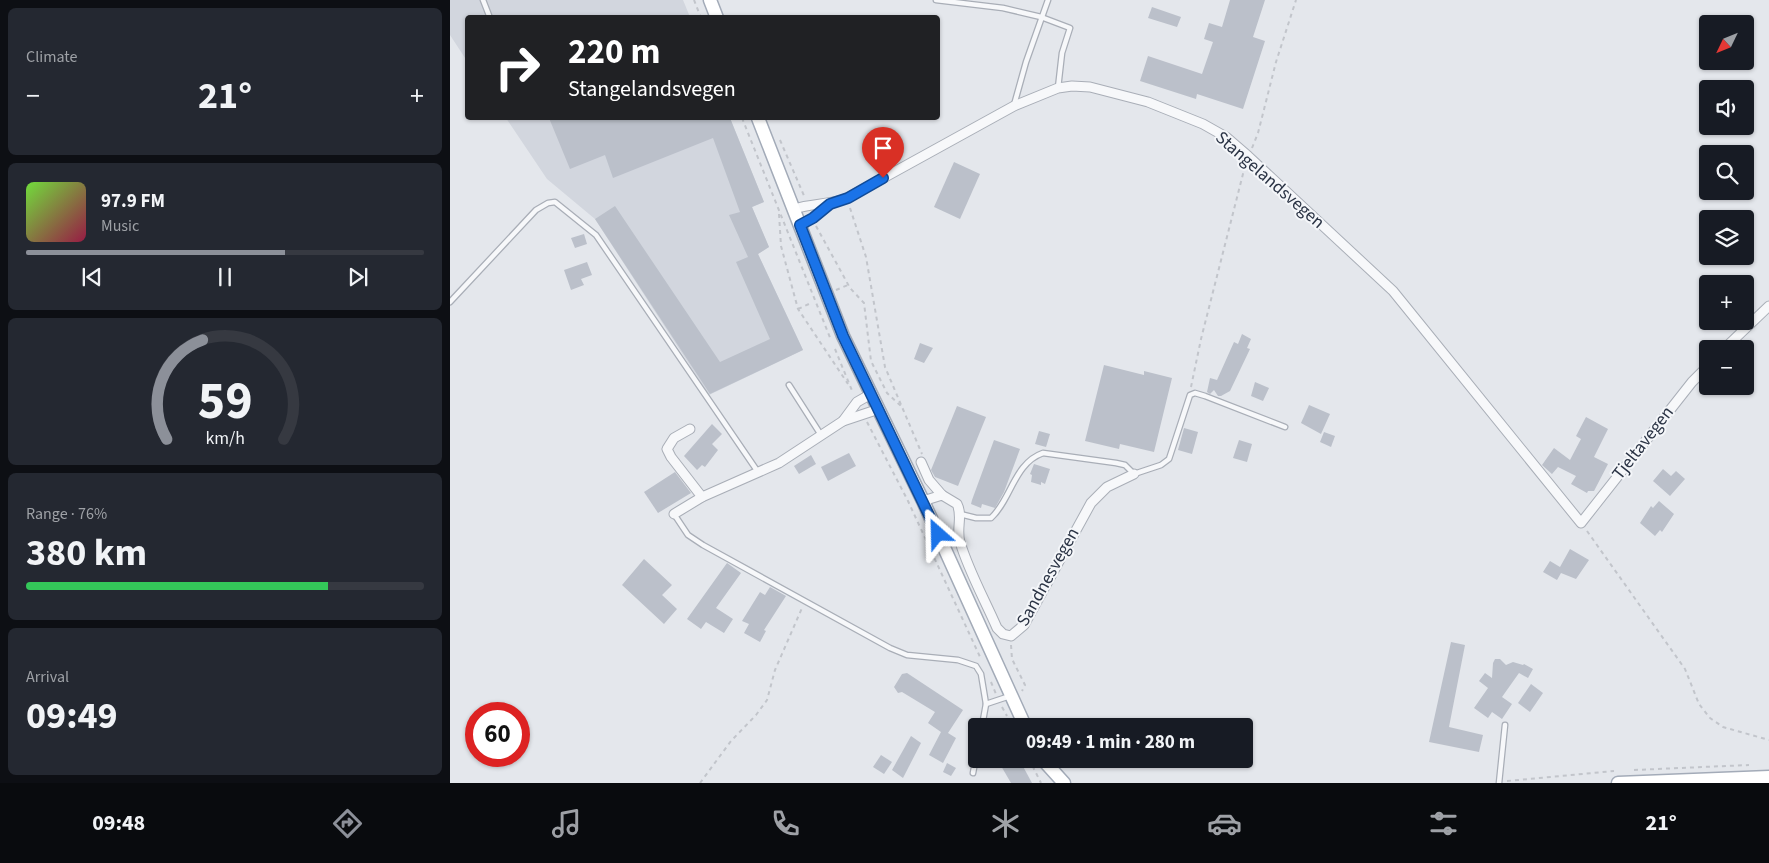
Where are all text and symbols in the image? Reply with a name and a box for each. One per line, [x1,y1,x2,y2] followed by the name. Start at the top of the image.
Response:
[1699,15,1754,70] north arrow
[1699,15,1754,395] map controls
[568,27,660,77] text: 220 m
[485,35,550,100] icon: right
[26,46,77,68] text: Climate
[198,69,252,123] text: 21°
[568,73,736,105] text: Stangelandsvegen
[26,76,40,116] text: −
[410,76,424,116] text: +
[1699,80,1754,135] button: sound
[1210,126,1330,234] street label: Stangelandsvegen
[862,127,904,178] pin
[869,134,897,162] icon: arrive
[1699,145,1754,200] button: search
[101,188,165,215] text: 97.9 FM
[1699,210,1754,265] button: layers
[101,215,139,237] text: Music
[78,263,106,291] icon: previous
[211,263,239,291] icon: pause
[344,263,372,291] icon: next
[1699,275,1754,330] button: +
[1699,340,1754,395] button: −
[198,365,252,439] text: 59
[1606,401,1680,485] street label: Tjeltavegen
[205,426,245,451] text: km/h
[26,503,107,525] text: Range · 76%
[911,507,963,559] position arrow
[1011,523,1085,631] street label: Sandnesvegen
[26,526,147,580] text: 380 km
[26,666,69,688] text: Arrival
[26,689,118,743] text: 09:49
[465,702,530,767] speed limit sign: 60
[1026,729,1195,756] text: 09:49 · 1 min · 280 m
[330,806,365,841] icon: directions
[549,806,584,841] icon: music
[768,806,803,841] icon: phone
[988,806,1023,841] icon: climate
[1207,806,1242,841] icon: car
[1426,806,1461,841] icon: filters
[92,807,145,839] text: 09:48
[1646,807,1677,839] text: 21°

